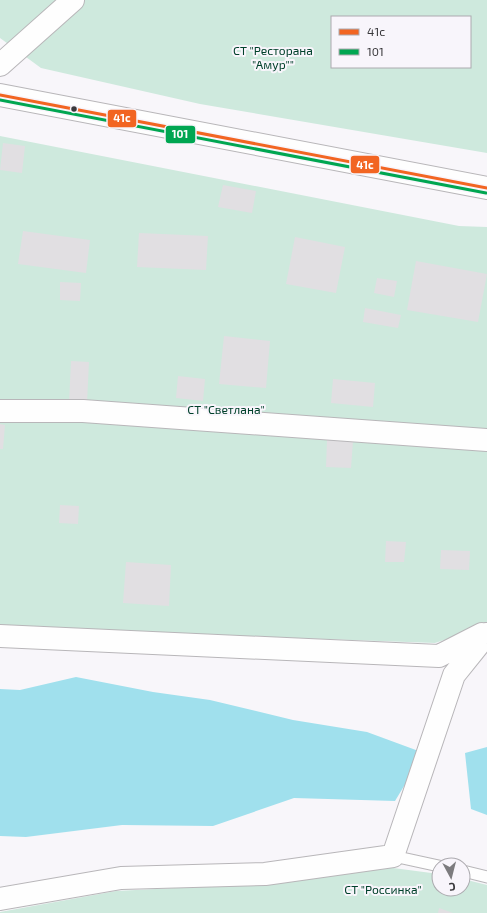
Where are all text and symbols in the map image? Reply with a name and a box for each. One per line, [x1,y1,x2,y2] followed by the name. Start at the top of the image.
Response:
[331,16,471,68] legend
[367,24,385,38] text: 41с
[233,43,313,72] park label: СТ "Ресторана "Амур""
[367,44,384,58] text: 101
[69,104,79,114] unlabelled marker
[107,109,137,128] line badge: 41с
[113,111,131,124] text: 41с
[165,125,196,144] line badge: 101
[172,127,188,140] text: 101
[350,155,380,174] line badge: 41с
[356,158,374,171] text: 41с
[187,402,265,416] park label: СТ "Светлана"
[431,857,471,897] north arrow
[448,881,456,894] text: С
[344,882,422,896] park label: СТ "Россинка"

